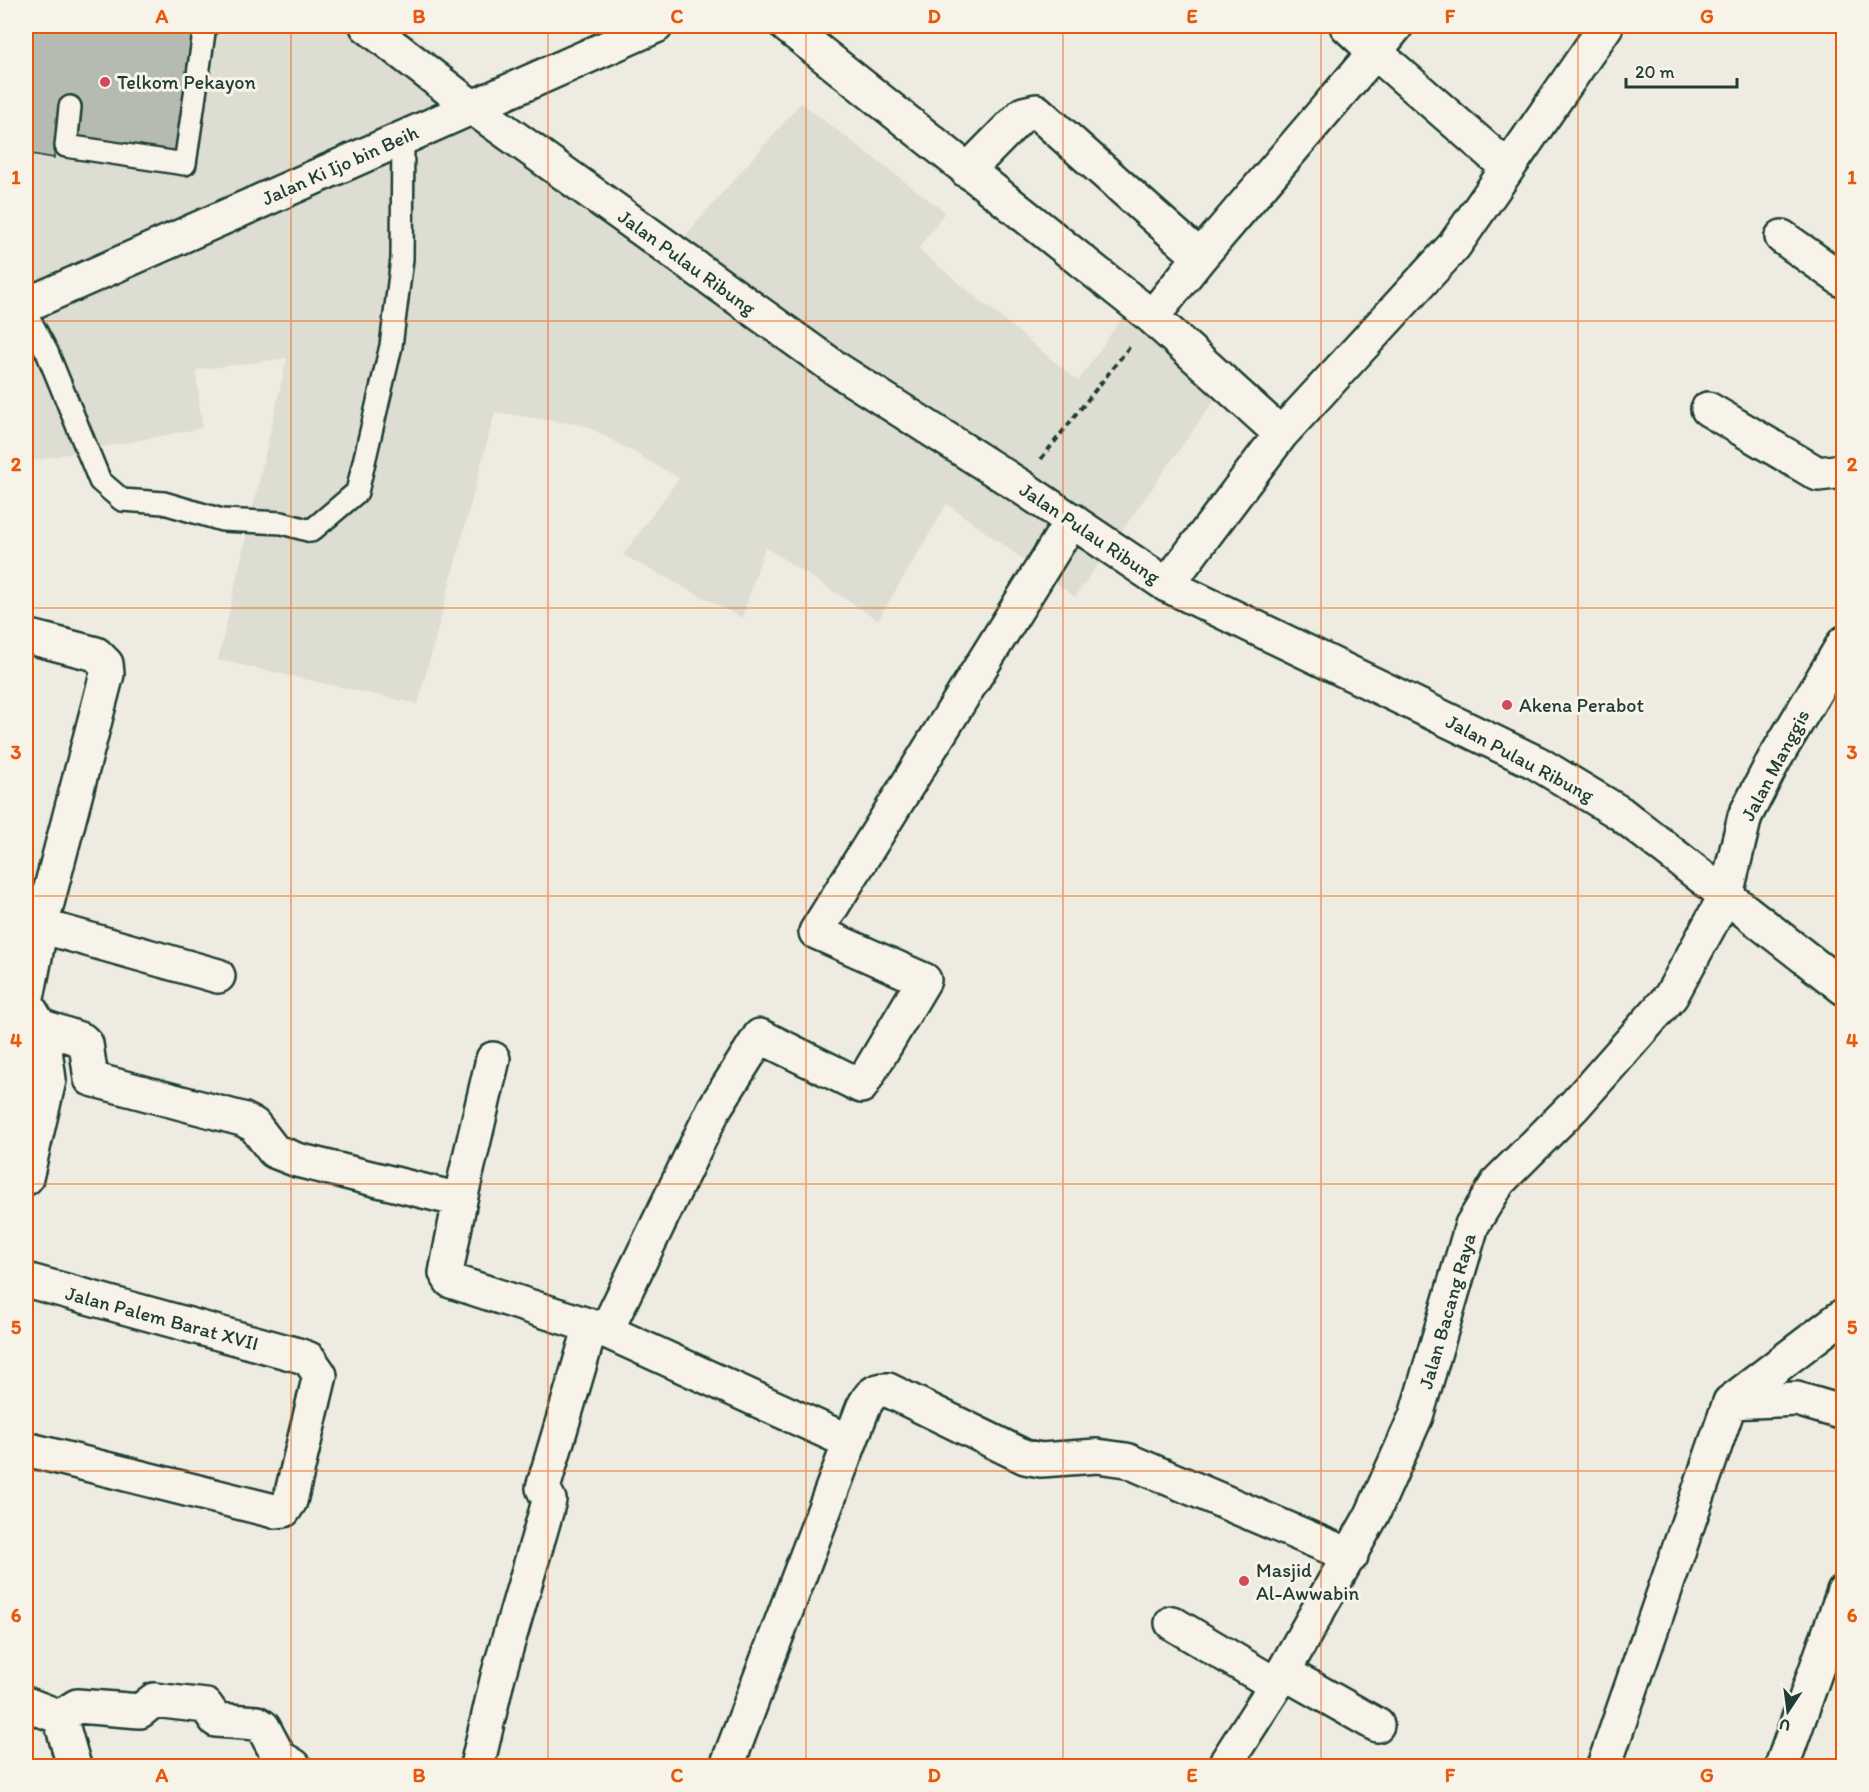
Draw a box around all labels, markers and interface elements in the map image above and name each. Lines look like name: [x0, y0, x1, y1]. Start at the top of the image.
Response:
text: A: [155, 4, 169, 28]
text: B: [413, 4, 426, 28]
text: C: [671, 4, 684, 28]
text: D: [927, 4, 941, 28]
text: E: [1186, 4, 1198, 28]
text: F: [1445, 4, 1456, 28]
text: G: [1700, 4, 1714, 28]
scale bar: [1626, 51, 1737, 89]
text: 20 m: [1635, 61, 1675, 83]
place label: Telkom Pekayon: [117, 70, 256, 94]
marker: Telkom Pekayon: [98, 75, 112, 89]
street label: Jalan Ki Ijo bin Beih: [258, 120, 422, 210]
text: 1: [11, 165, 21, 189]
text: 1: [1847, 165, 1857, 189]
street label: Jalan Pulau Ribung: [614, 204, 761, 320]
text: 2: [11, 452, 22, 476]
text: 2: [1847, 452, 1858, 476]
street label: Jalan Pulau Ribung: [1015, 477, 1165, 589]
place label: Akena Perabot: [1519, 693, 1644, 717]
marker: Akena Perabot: [1500, 698, 1514, 712]
street label: Jalan Manggis: [1736, 705, 1814, 825]
street label: Jalan Pulau Ribung: [1442, 709, 1599, 807]
text: 3: [11, 740, 22, 764]
text: 3: [1847, 740, 1858, 764]
text: 4: [10, 1028, 22, 1052]
text: 4: [1846, 1028, 1858, 1052]
street label: Jalan Bacang Raya: [1413, 1230, 1481, 1392]
street label: Jalan Palem Barat XVII: [63, 1281, 261, 1355]
text: 5: [11, 1315, 22, 1339]
text: 5: [1847, 1315, 1858, 1339]
place label: Masjid Al-Awwabin: [1256, 1558, 1359, 1605]
marker: Masjid Al-Awwabin: [1237, 1574, 1251, 1588]
text: 6: [11, 1603, 22, 1627]
text: 6: [1847, 1603, 1858, 1627]
north arrow: [1758, 1681, 1818, 1741]
text: U: [1777, 1715, 1792, 1736]
text: A: [155, 1763, 169, 1787]
text: B: [413, 1763, 426, 1787]
text: C: [671, 1763, 684, 1787]
text: D: [927, 1763, 941, 1787]
text: E: [1186, 1763, 1198, 1787]
text: F: [1445, 1763, 1456, 1787]
text: G: [1700, 1763, 1714, 1787]

